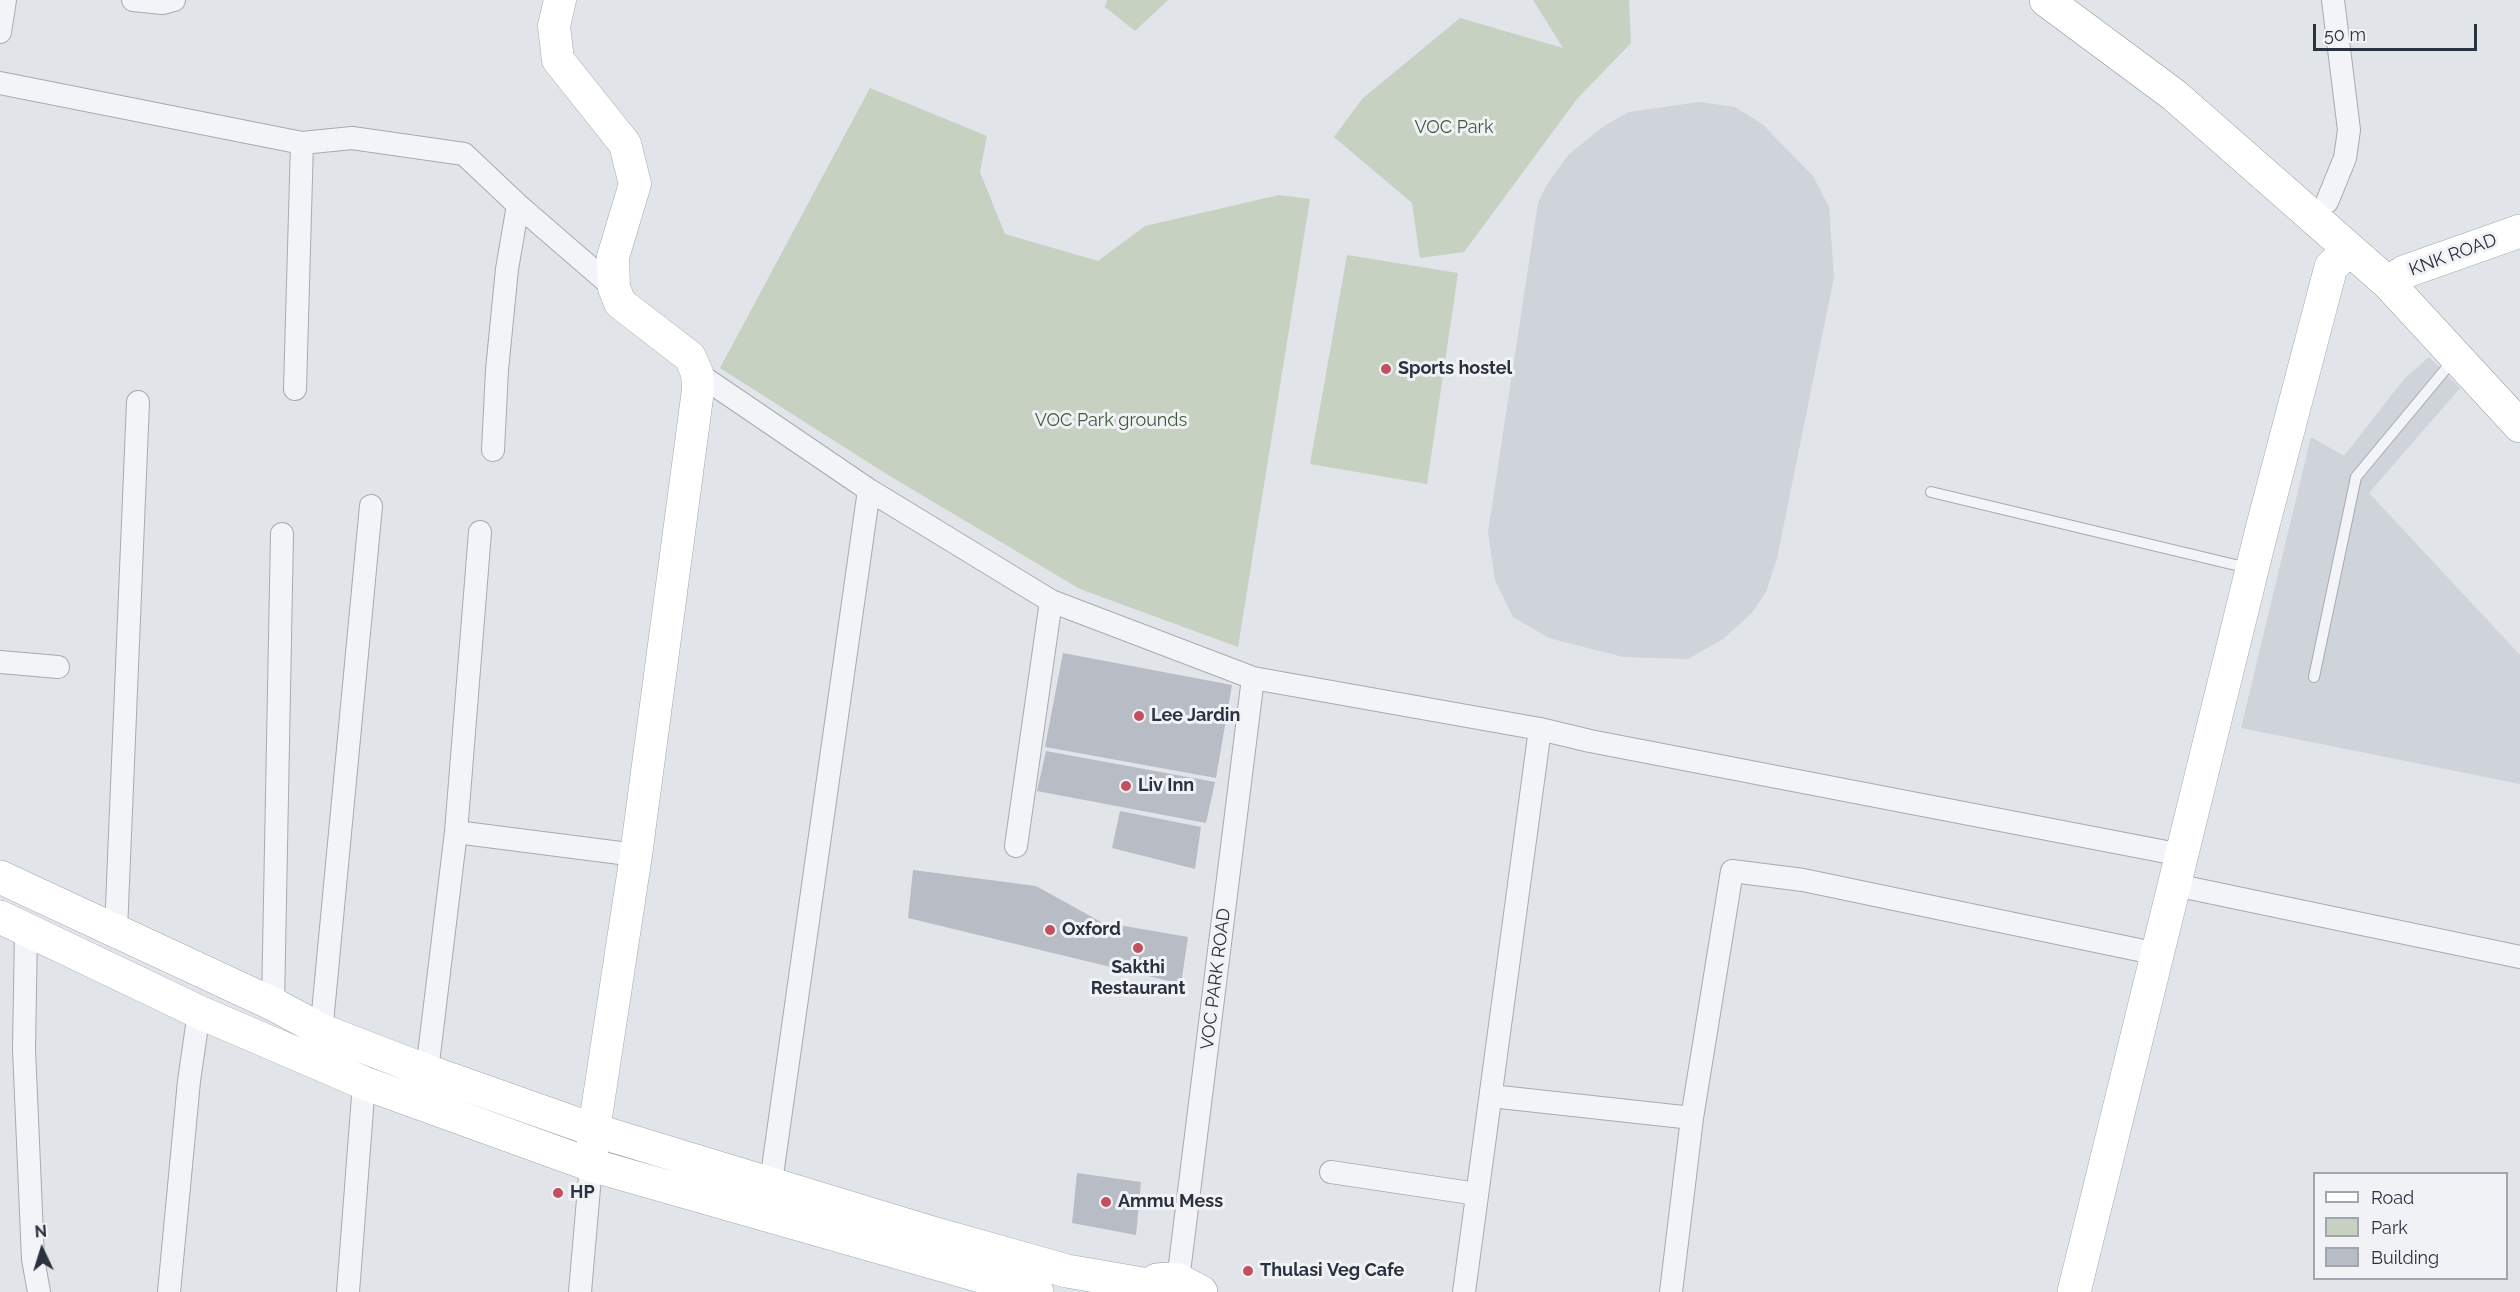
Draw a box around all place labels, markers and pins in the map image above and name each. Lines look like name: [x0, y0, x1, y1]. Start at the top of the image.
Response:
place label: Sports hostel: [1398, 358, 1512, 380]
marker: Sports hostel: [1379, 362, 1393, 376]
place label: Lee Jardin: [1151, 705, 1240, 727]
marker: Lee Jardin: [1132, 709, 1146, 723]
place label: Liv Inn: [1138, 775, 1194, 797]
marker: Liv Inn: [1119, 779, 1133, 793]
place label: Oxford: [1062, 919, 1121, 941]
marker: Oxford: [1043, 923, 1057, 937]
marker: Sakthi Restaurant: [1131, 941, 1145, 955]
place label: Sakthi Restaurant: [1091, 957, 1185, 1000]
place label: HP: [570, 1182, 595, 1204]
marker: HP: [551, 1186, 565, 1200]
place label: Ammu Mess: [1118, 1191, 1223, 1213]
marker: Ammu Mess: [1099, 1195, 1113, 1209]
place label: Thulasi Veg Cafe: [1260, 1260, 1404, 1282]
marker: Thulasi Veg Cafe: [1241, 1264, 1255, 1278]

